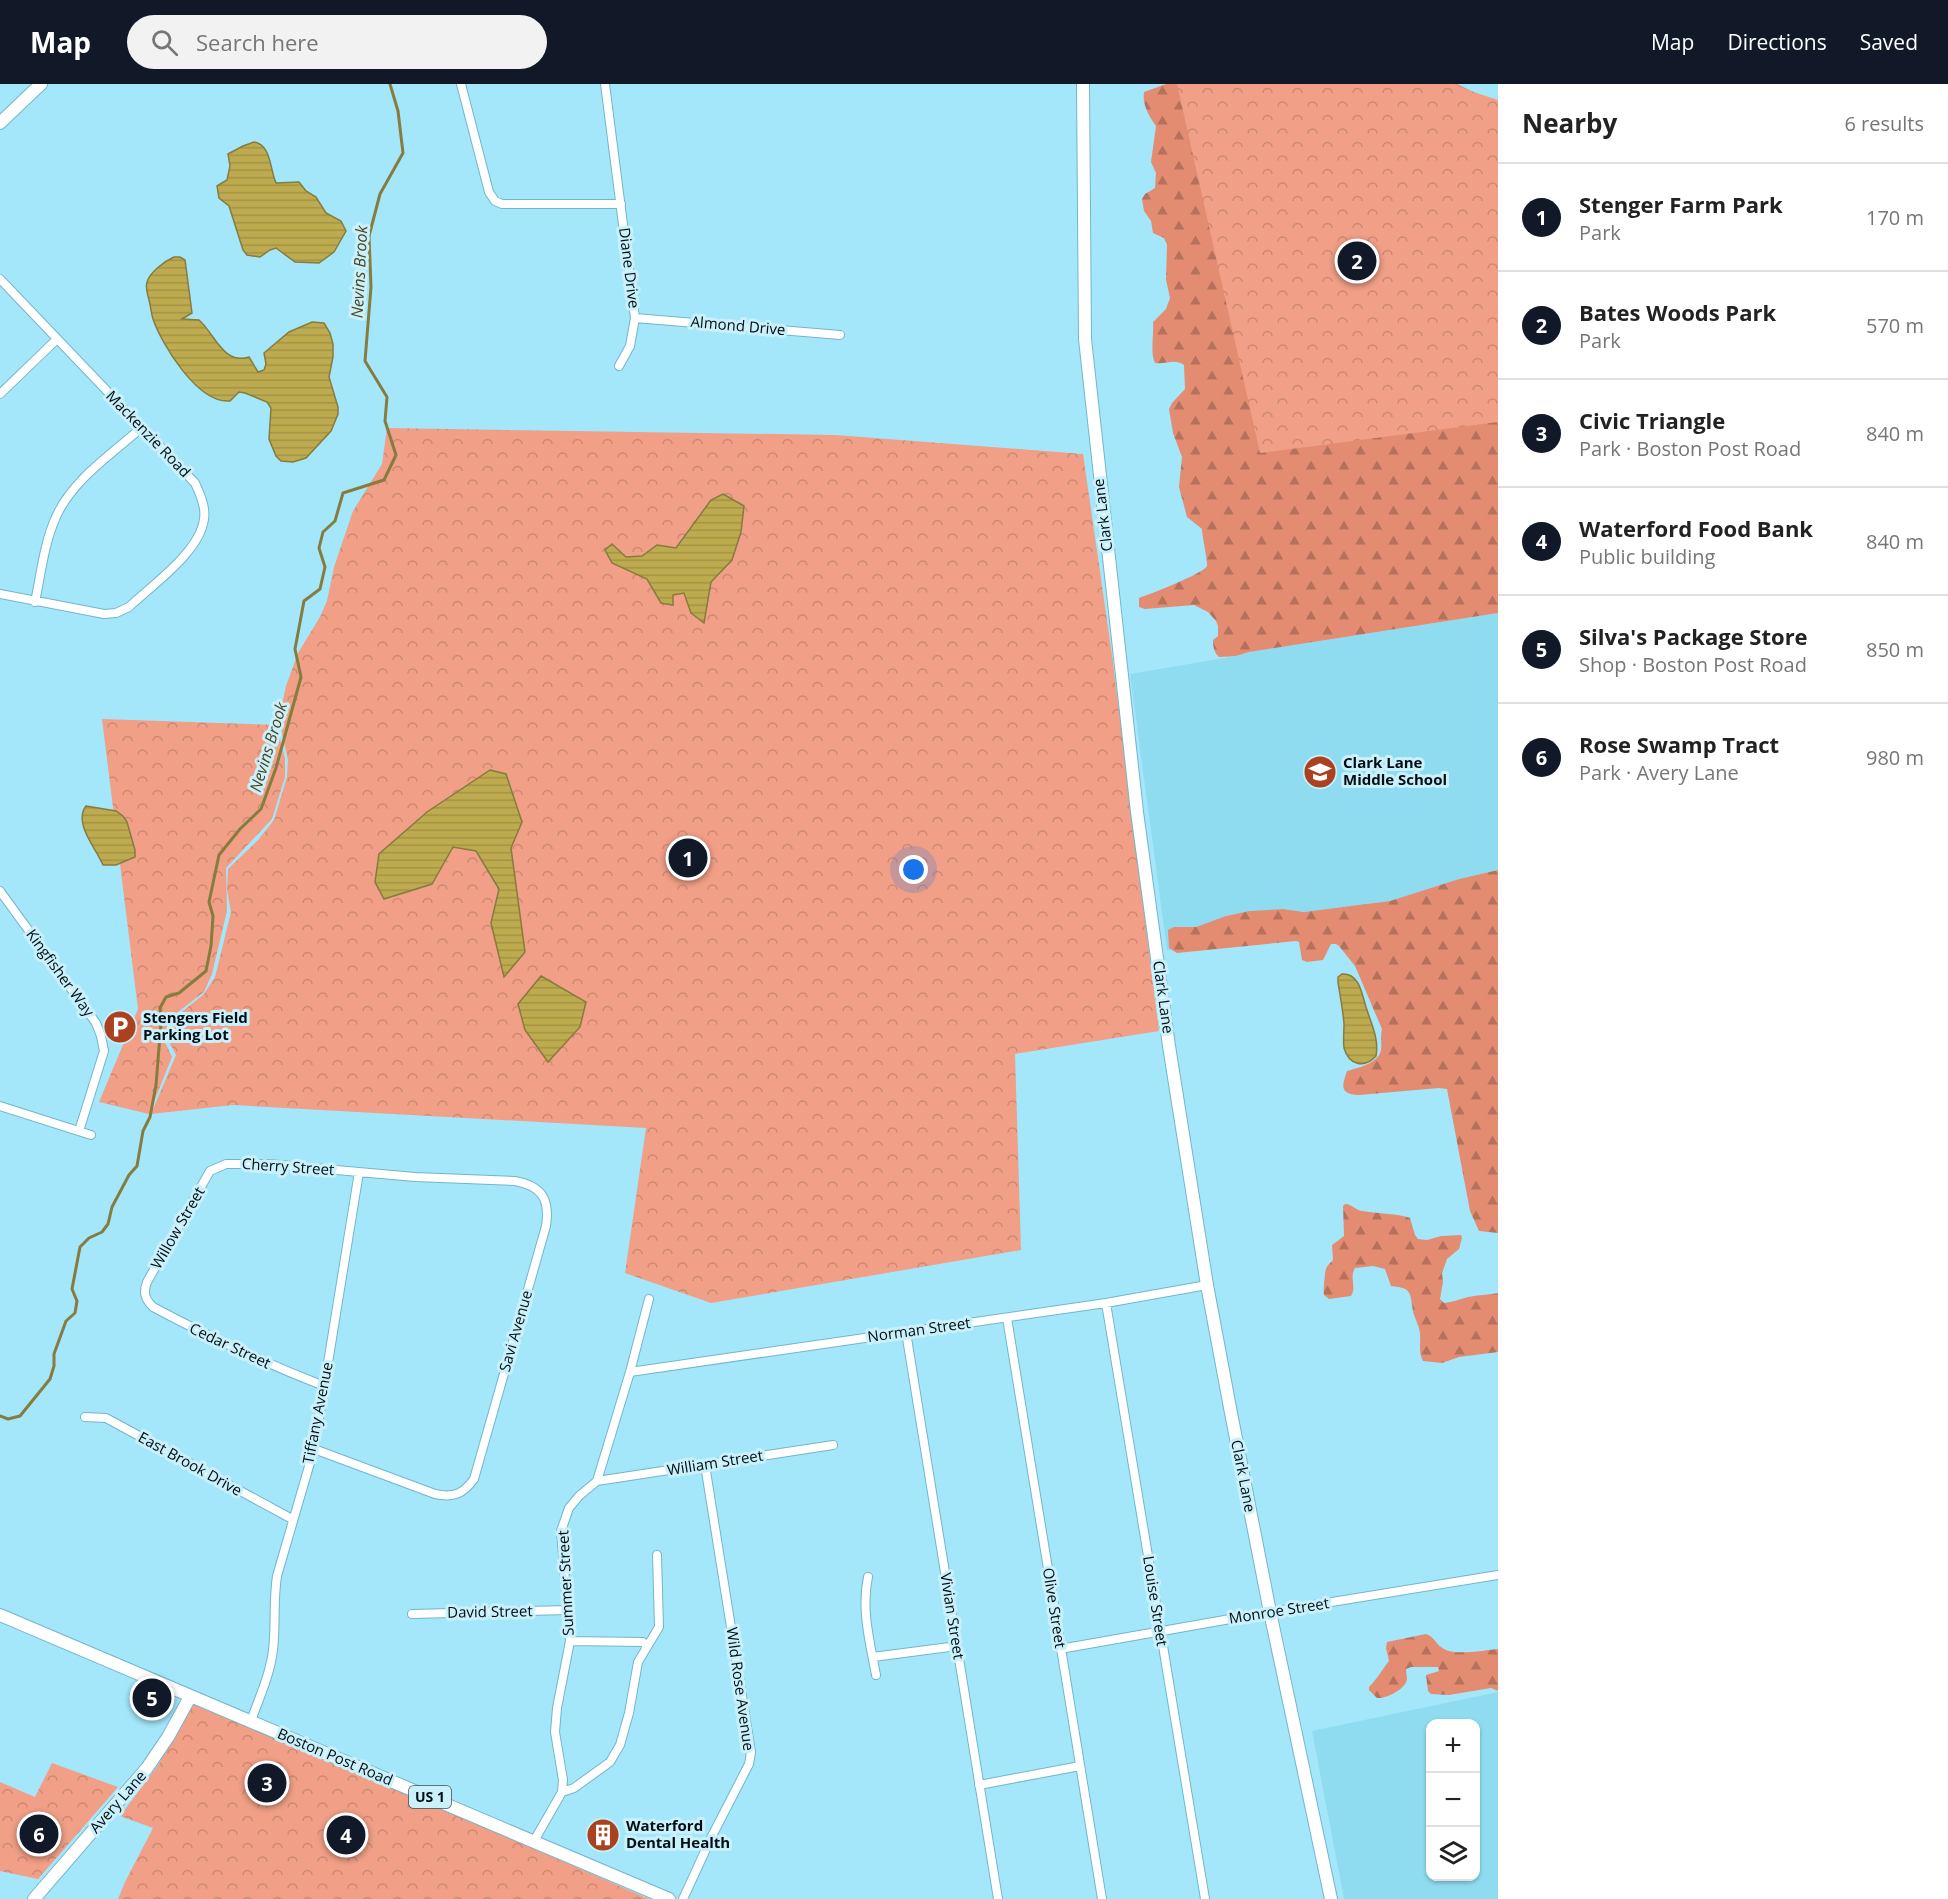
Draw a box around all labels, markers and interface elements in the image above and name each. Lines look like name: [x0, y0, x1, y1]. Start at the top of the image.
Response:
search box: [127, 15, 547, 69]
text: Map: [30, 23, 91, 61]
icon: search: [148, 26, 181, 59]
text: Search here: [196, 27, 319, 57]
text: Map: [1651, 28, 1694, 56]
text: Directions: [1727, 28, 1827, 56]
text: Saved: [1860, 28, 1918, 56]
text: Nearby: [1522, 105, 1617, 141]
text: 6 results: [1844, 110, 1924, 137]
text: Stenger Farm Park: [1579, 189, 1783, 219]
text: 1: [1536, 204, 1547, 231]
text: 170 m: [1866, 204, 1924, 231]
text: Park: [1579, 219, 1621, 246]
water label: Nevins Brook: [346, 224, 372, 319]
street label: Diane Drive: [615, 226, 645, 309]
pin: 2: [1338, 238, 1376, 284]
text: Bates Woods Park: [1579, 297, 1776, 327]
street label: Almond Drive: [690, 311, 786, 339]
text: 2: [1536, 312, 1547, 339]
text: 570 m: [1866, 312, 1924, 339]
text: Park: [1579, 327, 1621, 354]
street label: Mackenzie Road: [102, 386, 195, 481]
text: Civic Triangle: [1579, 405, 1725, 435]
text: 3: [1536, 420, 1547, 447]
text: 840 m: [1866, 420, 1924, 447]
text: Park · Boston Post Road: [1579, 435, 1801, 462]
street label: Clark Lane: [1088, 478, 1116, 553]
text: Waterford Food Bank: [1579, 513, 1813, 543]
text: 4: [1536, 528, 1547, 555]
text: 840 m: [1866, 528, 1924, 555]
text: Public building: [1579, 543, 1715, 570]
text: Silva's Package Store: [1579, 621, 1808, 651]
text: 5: [1536, 636, 1547, 663]
text: 850 m: [1866, 636, 1924, 663]
text: Shop · Boston Post Road: [1579, 651, 1807, 678]
water label: Nevins Brook: [244, 698, 292, 795]
text: Rose Swamp Tract: [1579, 729, 1779, 759]
text: 6: [1536, 744, 1547, 771]
text: 980 m: [1866, 744, 1924, 771]
place label: Clark Lane Middle School: [1343, 752, 1447, 789]
school or university icon: Clark Lane Middle School: [1302, 754, 1338, 790]
text: Park · Avery Lane: [1579, 759, 1739, 786]
pin: 1: [668, 836, 708, 880]
your location: [899, 855, 928, 884]
street label: Kingfisher Way: [22, 925, 100, 1021]
street label: Clark Lane: [1149, 959, 1179, 1035]
place label: Stengers Field Parking Lot: [143, 1007, 248, 1044]
parking icon: Stengers Field Parking Lot: [102, 1009, 138, 1045]
street label: Cherry Street: [241, 1153, 335, 1179]
street label: Willow Street: [146, 1183, 209, 1272]
street label: Savi Avenue: [494, 1288, 536, 1374]
street label: Norman Street: [866, 1312, 972, 1346]
street label: Cedar Street: [187, 1318, 274, 1373]
street label: Tiffany Avenue: [297, 1360, 337, 1465]
street label: East Brook Drive: [135, 1426, 246, 1500]
street label: Clark Lane: [1227, 1438, 1261, 1514]
street label: William Street: [665, 1445, 764, 1479]
street label: Summer Street: [552, 1530, 578, 1636]
street label: Louise Street: [1139, 1554, 1173, 1647]
street label: Olive Street: [1039, 1566, 1071, 1649]
street label: Vivian Street: [936, 1571, 970, 1661]
street label: Monroe Street: [1227, 1592, 1330, 1628]
street label: David Street: [447, 1600, 533, 1622]
street label: Wild Rose Avenue: [722, 1626, 760, 1752]
pin: 5: [132, 1676, 172, 1720]
map controls: [1426, 1719, 1480, 1881]
button: +: [1426, 1719, 1480, 1773]
street label: Boston Post Road: [275, 1723, 396, 1789]
pin: 3: [248, 1760, 286, 1806]
street label: Avery Lane: [85, 1766, 150, 1837]
button: −: [1426, 1773, 1480, 1827]
road number: US 1: [409, 1786, 451, 1808]
pin: 6: [20, 1812, 58, 1856]
pin: 4: [326, 1812, 366, 1858]
place label: Waterford Dental Health: [626, 1815, 730, 1852]
building icon: Waterford Dental Health: [585, 1817, 621, 1853]
button: layers: [1426, 1827, 1480, 1881]

